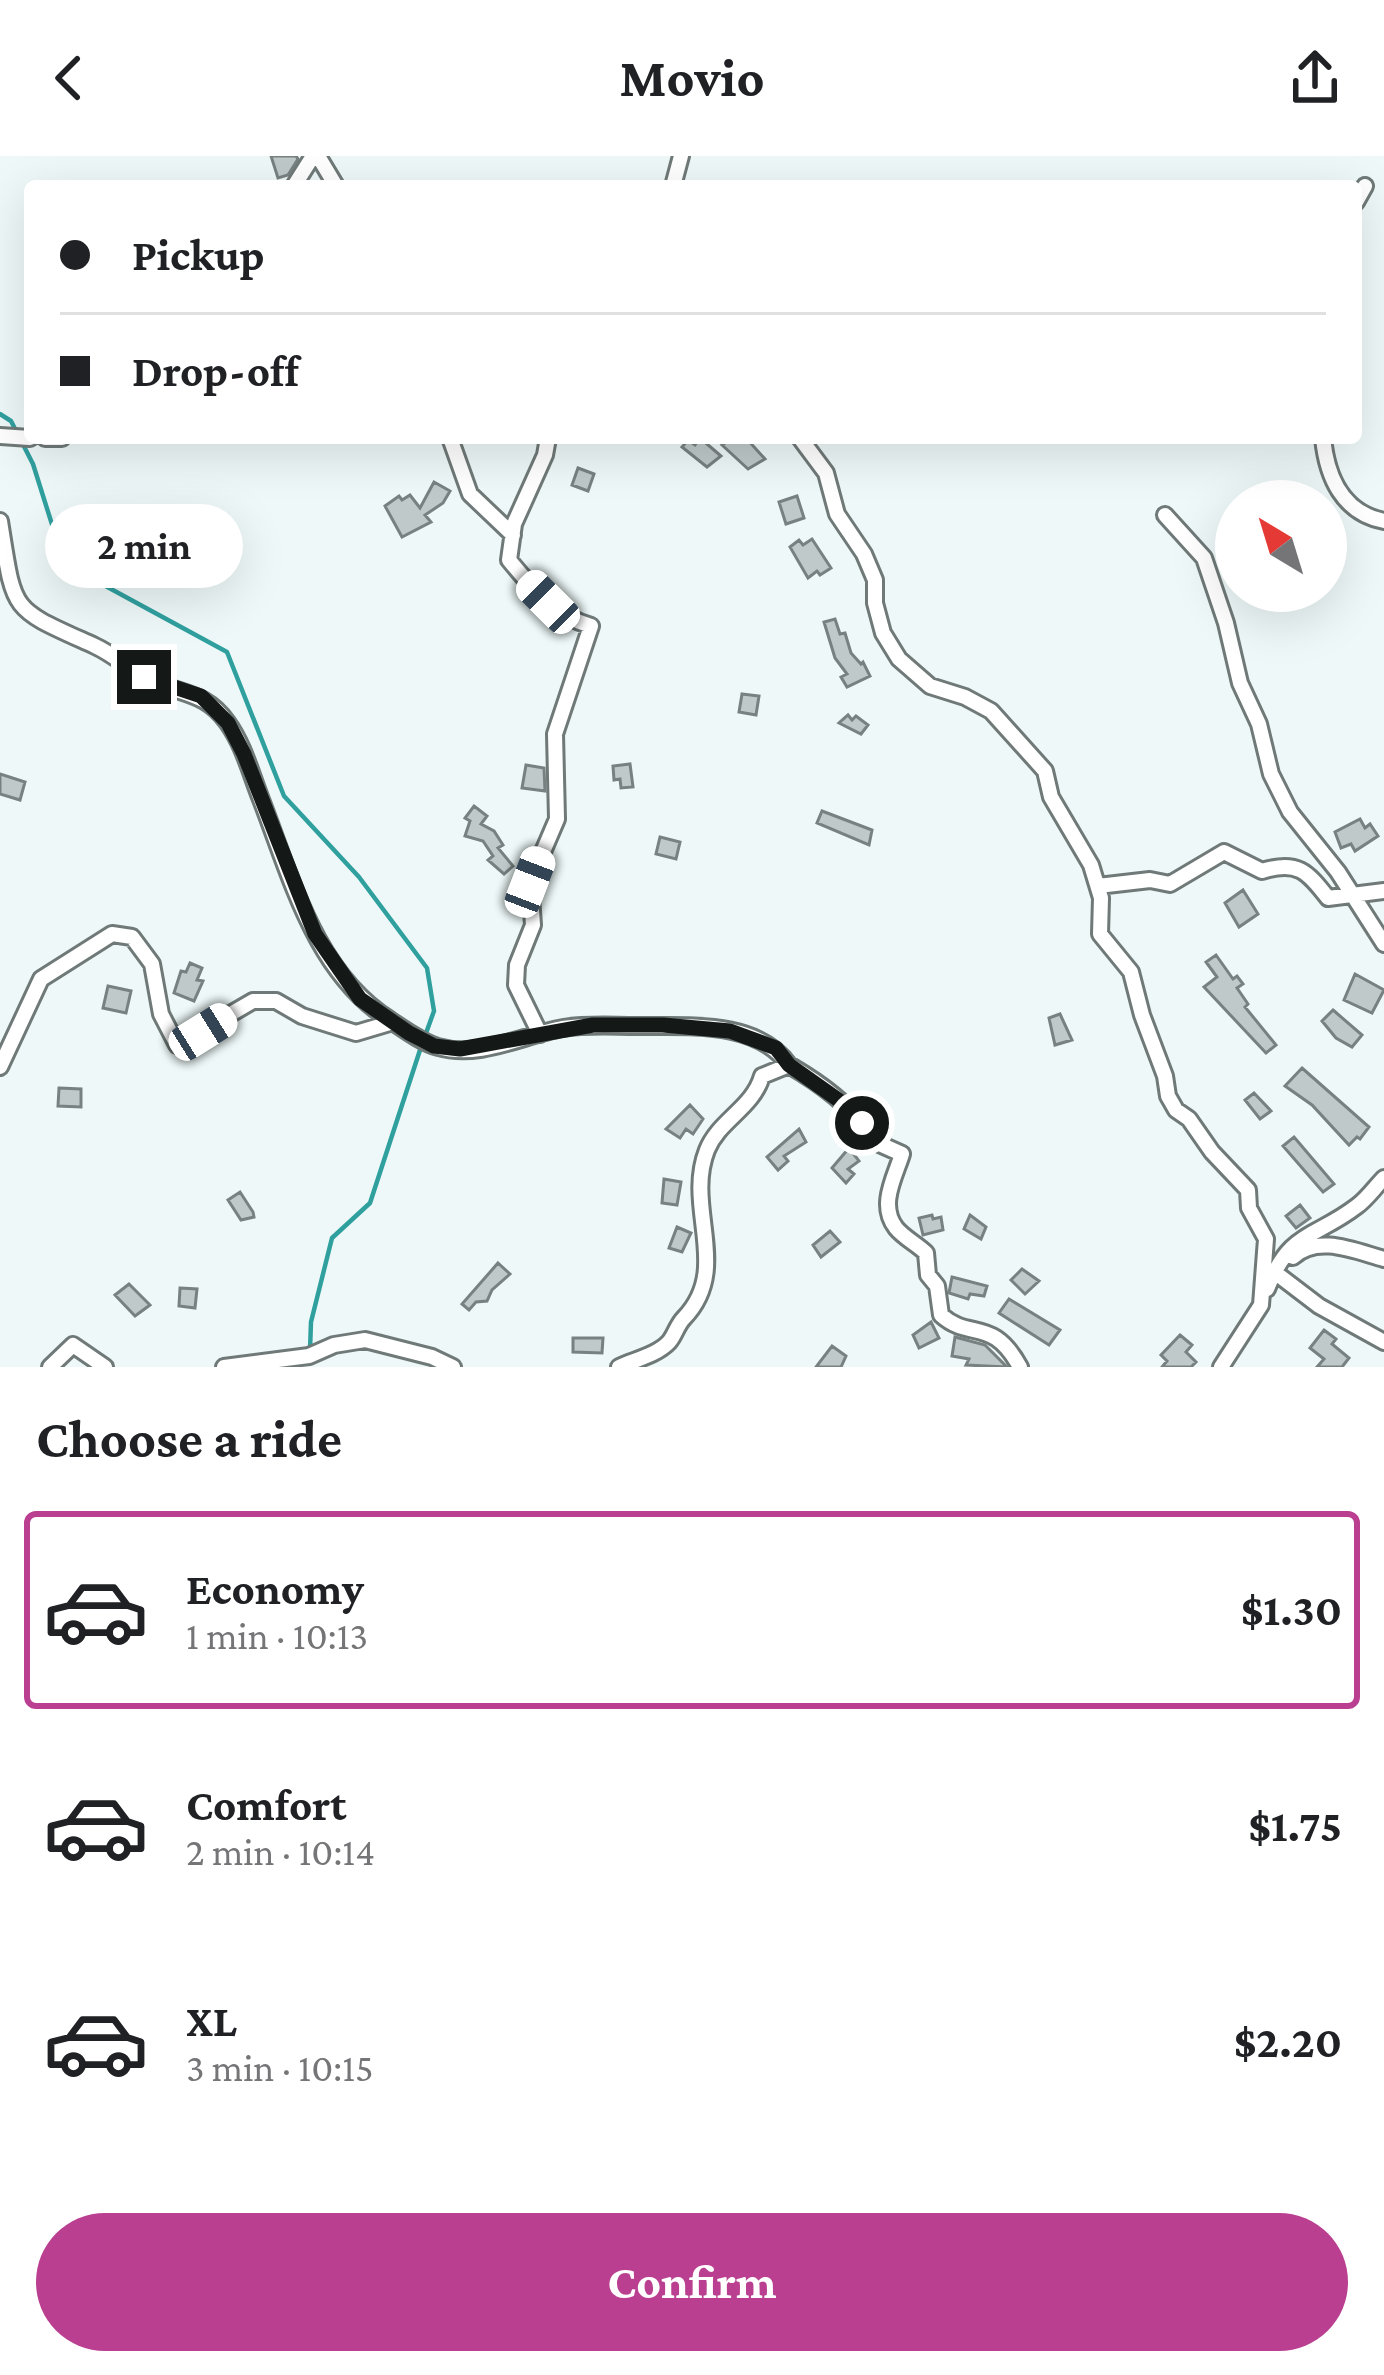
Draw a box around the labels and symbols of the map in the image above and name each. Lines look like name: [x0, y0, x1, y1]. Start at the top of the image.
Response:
north arrow: [1215, 480, 1347, 612]
callout: 2 min: [45, 503, 243, 587]
car: [510, 564, 586, 640]
route end: [117, 650, 171, 704]
car: [500, 842, 560, 922]
car: [163, 998, 243, 1066]
route start: [835, 1096, 889, 1150]

